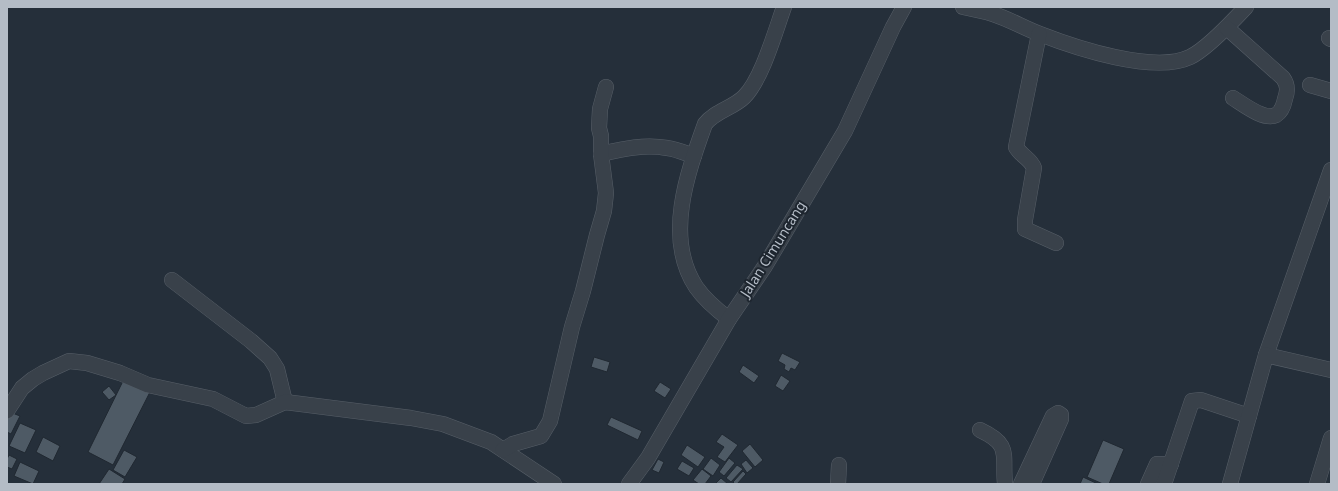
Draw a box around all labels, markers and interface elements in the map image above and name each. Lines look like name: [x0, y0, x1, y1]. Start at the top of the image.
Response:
street label: Jalan Cimuncang: [734, 197, 810, 302]

